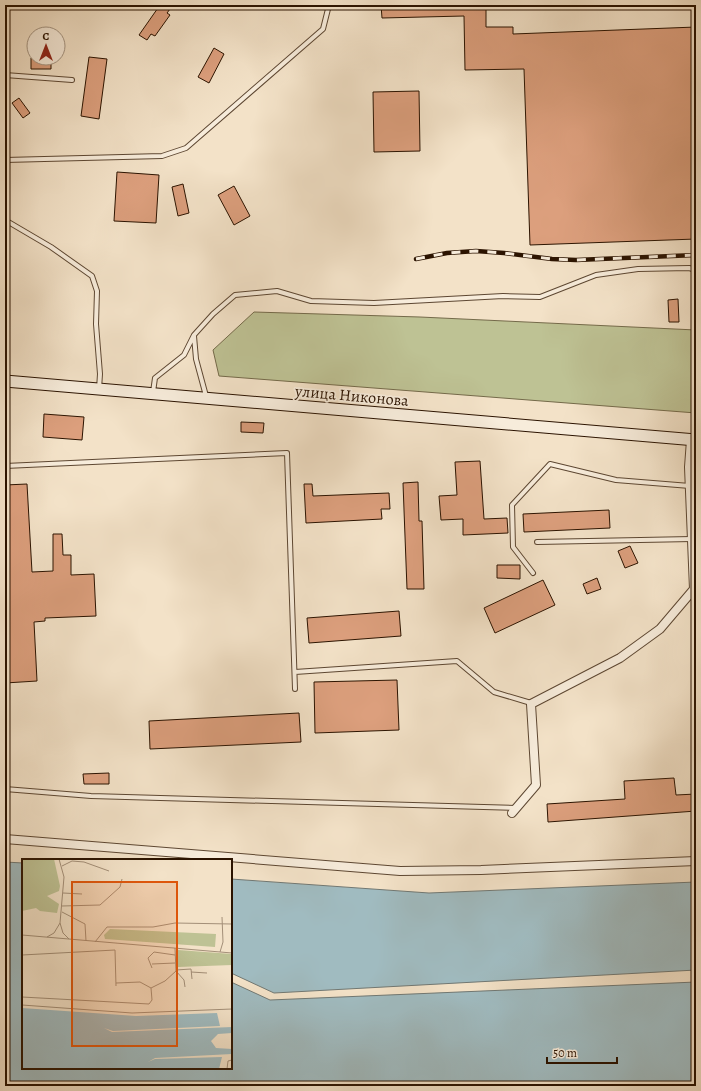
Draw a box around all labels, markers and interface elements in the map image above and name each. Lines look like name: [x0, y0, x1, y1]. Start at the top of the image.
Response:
north arrow: [26, 26, 66, 66]
text: С: [43, 29, 50, 44]
street label: улица Никонова: [293, 380, 410, 412]
inset map: [22, 859, 232, 1069]
scale bar: [547, 1039, 617, 1065]
text: 50 m: [553, 1045, 577, 1061]

